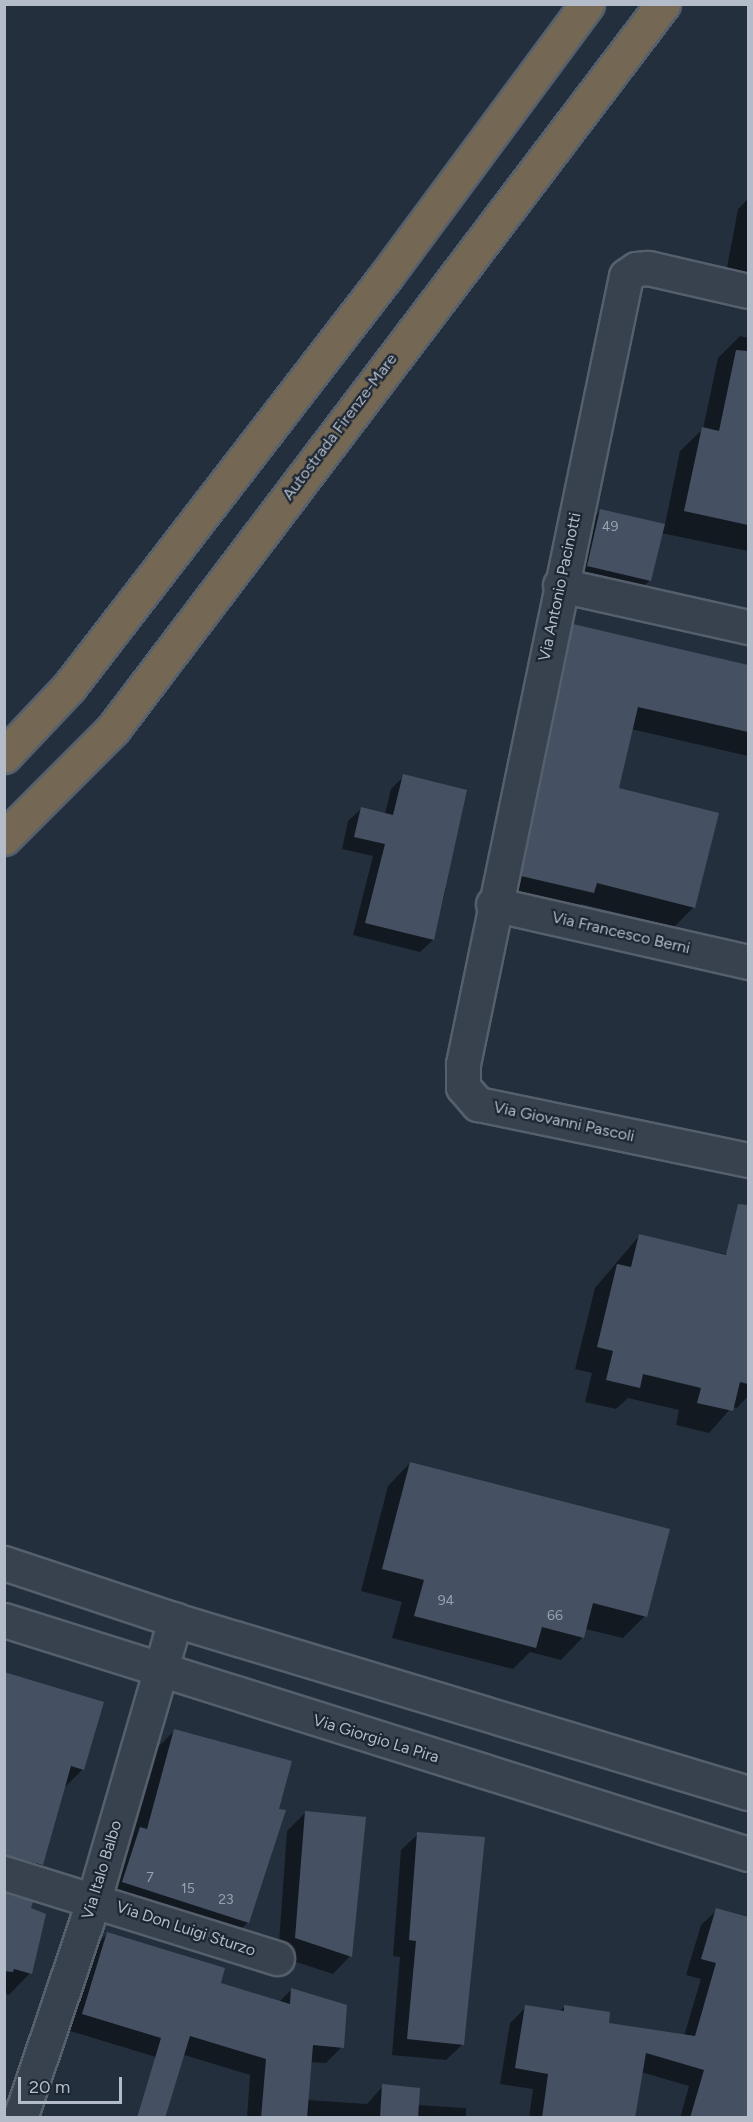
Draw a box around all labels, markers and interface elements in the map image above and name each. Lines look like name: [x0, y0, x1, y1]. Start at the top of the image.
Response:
street label: Autostrada Firenze-Mare: [279, 350, 401, 504]
street label: Via Antonio Pacinotti: [535, 511, 585, 663]
house number: 49: [602, 519, 618, 535]
street label: Via Francesco Berni: [550, 908, 692, 958]
street label: Via Giovanni Pascoli: [492, 1098, 636, 1146]
house number: 94: [438, 1593, 454, 1609]
house number: 66: [547, 1608, 563, 1624]
street label: Via Giorgio La Pira: [311, 1711, 441, 1767]
street label: Via Italo Balbo: [78, 1818, 126, 1922]
house number: 7: [146, 1870, 154, 1886]
house number: 15: [181, 1881, 195, 1897]
house number: 23: [218, 1892, 234, 1908]
street label: Via Don Luigi Sturzo: [114, 1897, 258, 1961]
scale bar: [21, 2065, 124, 2103]
text: 20 m: [29, 2076, 70, 2098]

